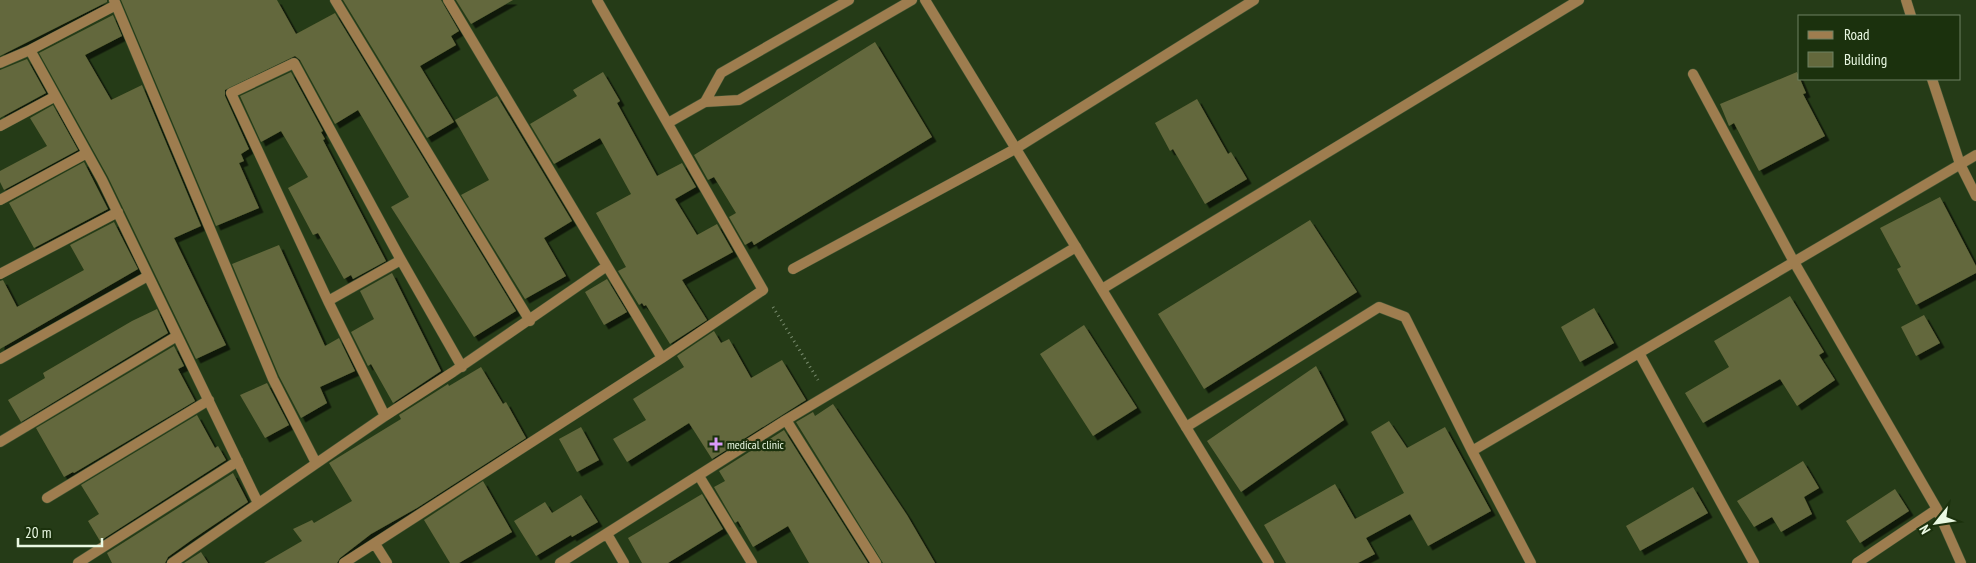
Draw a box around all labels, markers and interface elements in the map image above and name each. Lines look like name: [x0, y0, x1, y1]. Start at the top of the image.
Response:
legend: [1798, 15, 1961, 80]
text: Road: [1844, 25, 1870, 44]
text: Building: [1844, 50, 1887, 69]
marker: medical clinic: [709, 437, 723, 451]
place label: medical clinic: [727, 437, 785, 452]
north arrow: [1911, 498, 1961, 548]
scale bar: [18, 516, 101, 548]
text: N: [1915, 522, 1934, 537]
text: 20 m: [25, 523, 51, 542]

